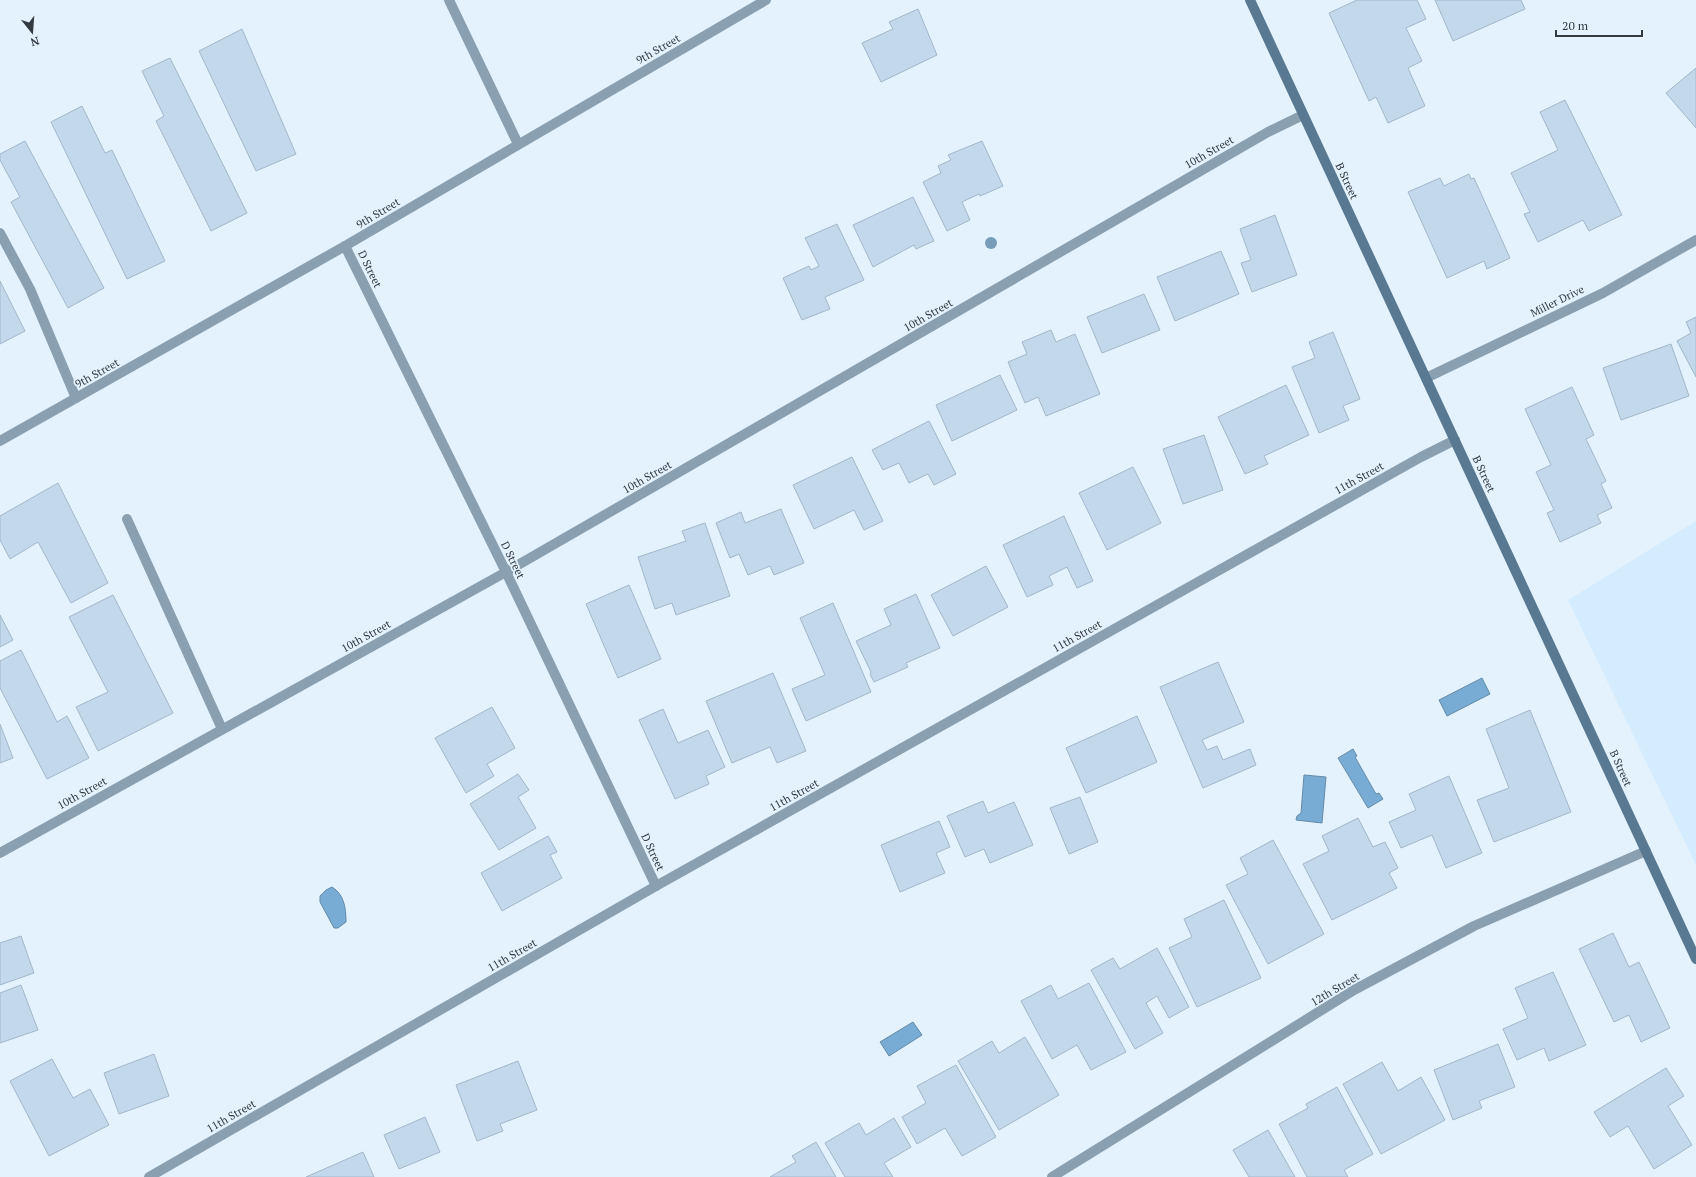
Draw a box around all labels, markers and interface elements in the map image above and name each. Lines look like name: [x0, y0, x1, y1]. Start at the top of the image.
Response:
north arrow: [12, 12, 52, 52]
scale bar: [1556, 12, 1642, 38]
text: 20 m: [1562, 18, 1589, 33]
street label: 9th Street: [634, 31, 682, 67]
text: N: [28, 34, 41, 50]
street label: 10th Street: [1182, 132, 1236, 172]
street label: B Street: [1332, 160, 1362, 202]
street label: 9th Street: [354, 195, 402, 231]
street label: D Street: [355, 248, 385, 290]
street label: Miller Drive: [1528, 282, 1587, 320]
street label: 10th Street: [901, 295, 955, 335]
street label: 9th Street: [72, 355, 122, 391]
street label: B Street: [1469, 453, 1499, 495]
street label: 10th Street: [620, 457, 674, 497]
street label: 11th Street: [1332, 459, 1386, 497]
street label: D Street: [498, 539, 528, 581]
street label: 10th Street: [339, 617, 393, 655]
street label: 11th Street: [1050, 617, 1104, 655]
street label: B Street: [1607, 747, 1635, 789]
street label: 10th Street: [55, 774, 109, 812]
street label: 11th Street: [767, 776, 821, 814]
street label: D Street: [638, 831, 668, 873]
street label: 11th Street: [485, 935, 539, 975]
street label: 12th Street: [1308, 969, 1362, 1009]
street label: 11th Street: [204, 1096, 258, 1136]

